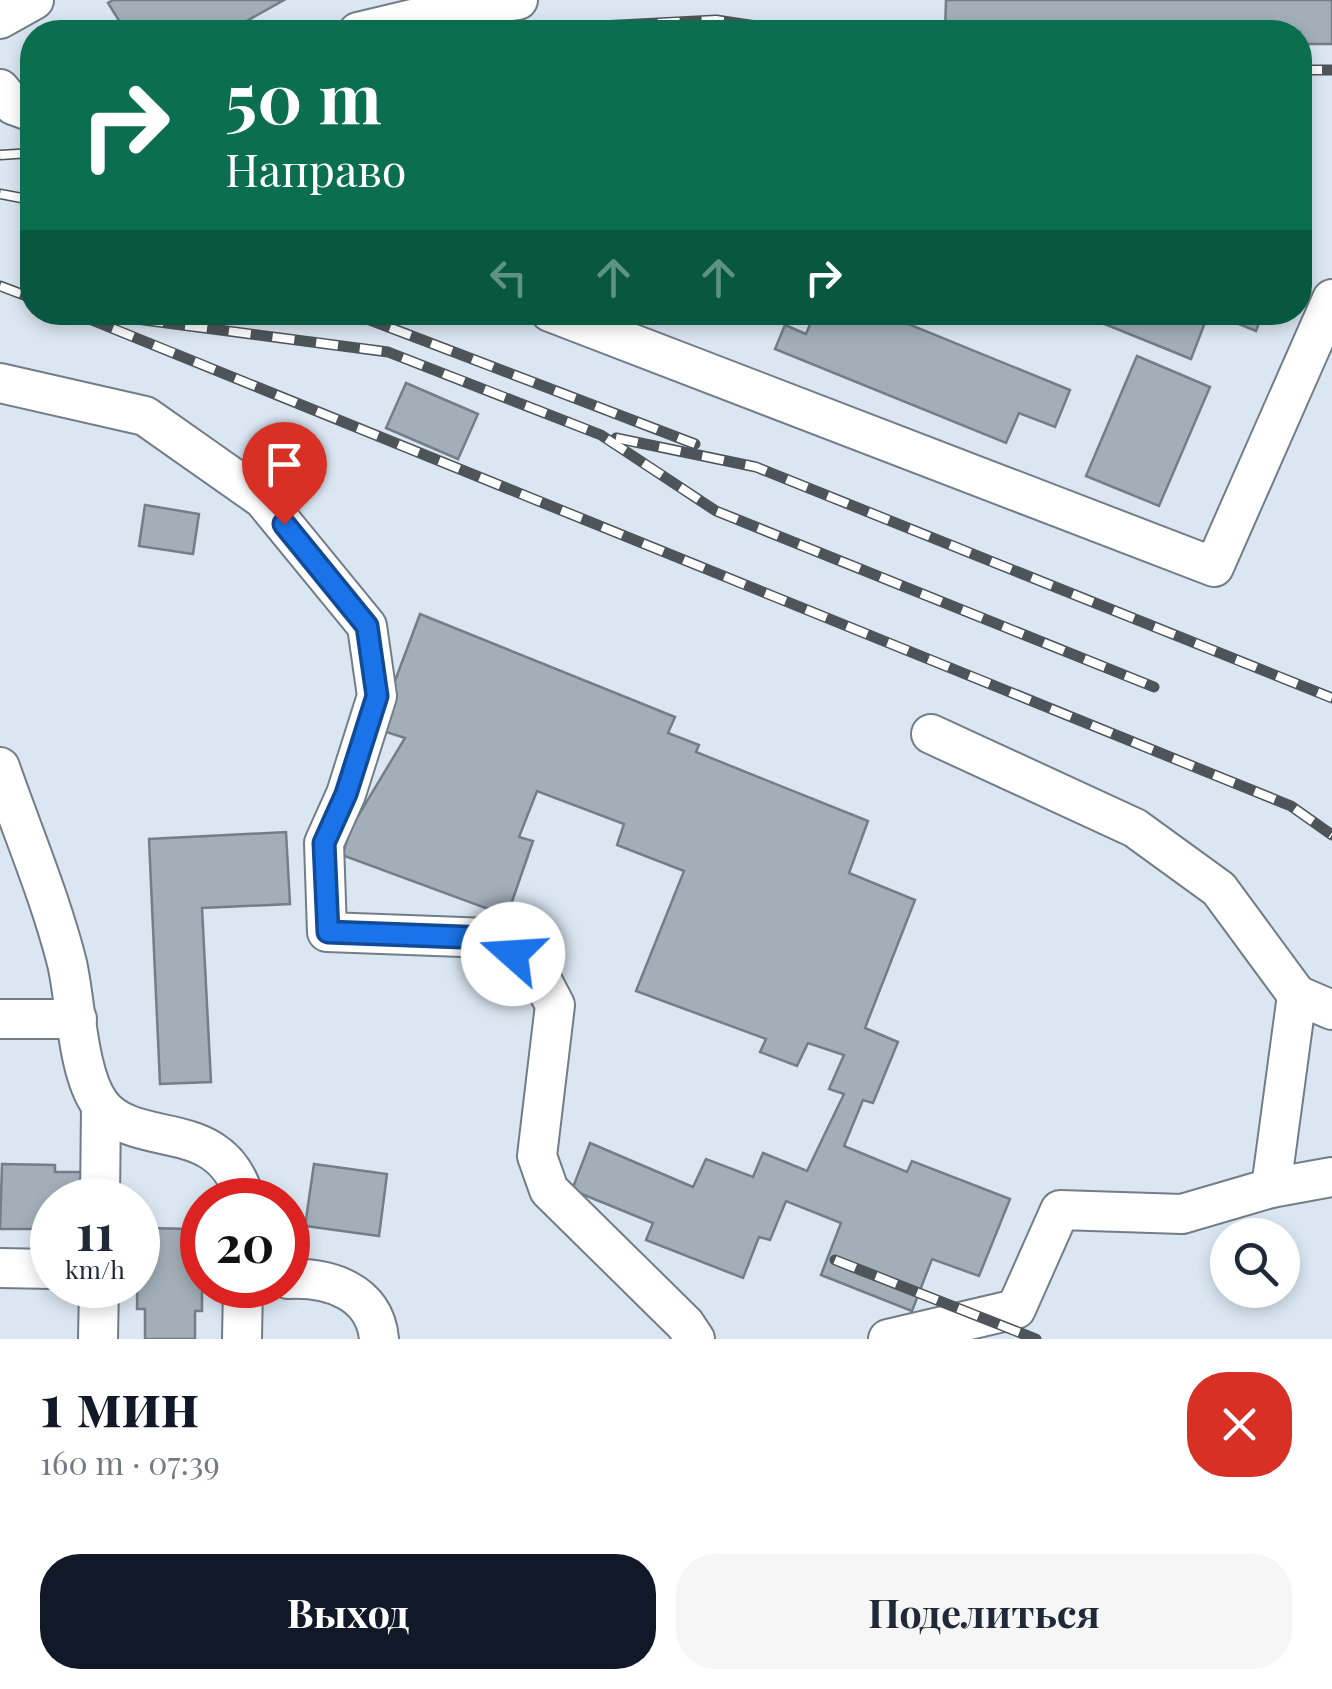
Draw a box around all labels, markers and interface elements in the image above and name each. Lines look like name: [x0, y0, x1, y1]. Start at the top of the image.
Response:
text: 50 m: [225, 48, 382, 142]
icon: right: [60, 60, 190, 190]
text: Направо: [225, 138, 407, 198]
icon: left: [481, 250, 536, 305]
icon: ahead: [586, 250, 641, 305]
icon: ahead: [691, 250, 746, 305]
icon: right: [796, 250, 851, 305]
pin: [242, 422, 327, 525]
icon: arrive: [257, 437, 312, 492]
position arrow: [461, 902, 565, 1006]
speed limit sign: 20: [180, 1178, 310, 1308]
text: 11: [76, 1197, 114, 1264]
map controls: [1210, 1218, 1300, 1308]
button: search: [1210, 1218, 1300, 1308]
text: km/h: [65, 1252, 125, 1285]
text: 1 мин: [40, 1362, 199, 1442]
button: close: [1187, 1372, 1292, 1477]
text: 160 m · 07:39: [40, 1440, 220, 1483]
button: Выход: [40, 1554, 656, 1669]
button: Поделиться: [676, 1554, 1292, 1669]

